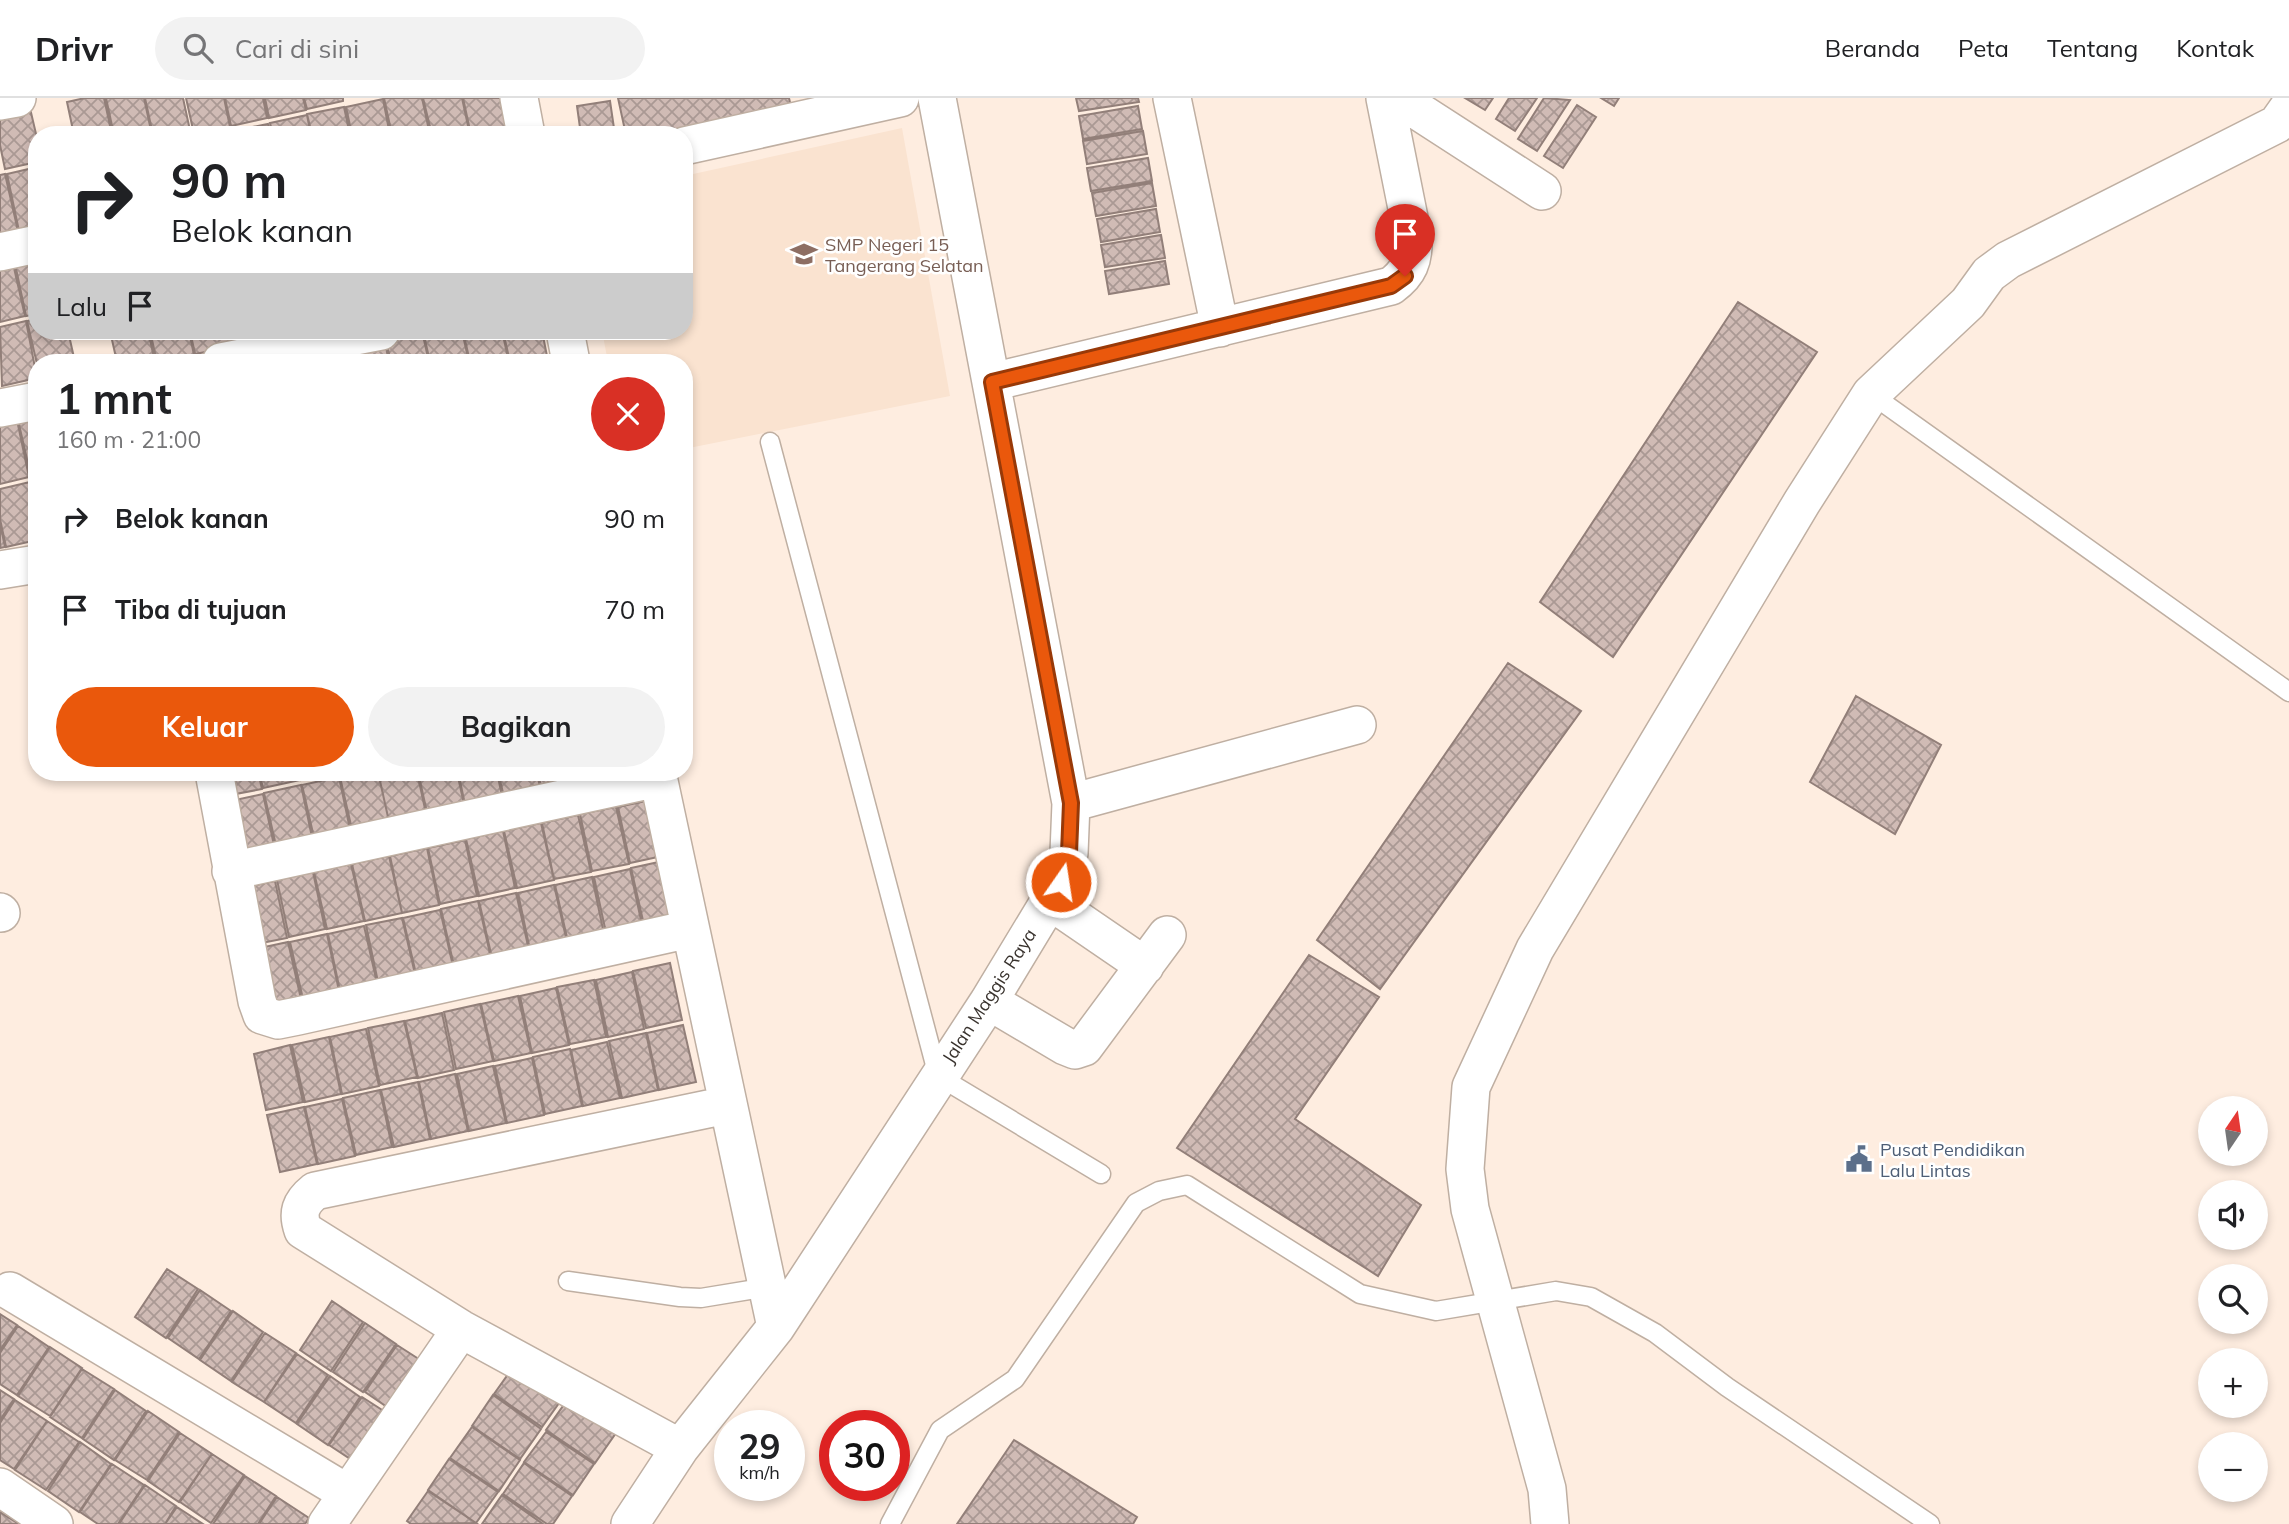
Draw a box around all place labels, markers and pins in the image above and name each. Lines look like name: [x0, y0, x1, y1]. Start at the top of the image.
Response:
pin: [1375, 204, 1435, 276]
place label: SMP Negeri 15 Tangerang Selatan: [825, 233, 984, 277]
school or university icon: SMP Negeri 15 Tangerang Selatan: [789, 239, 819, 269]
place label: Pusat Pendidikan Lalu Lintas: [1880, 1138, 2025, 1182]
public building icon: Pusat Pendidikan Lalu Lintas: [1844, 1144, 1874, 1174]

